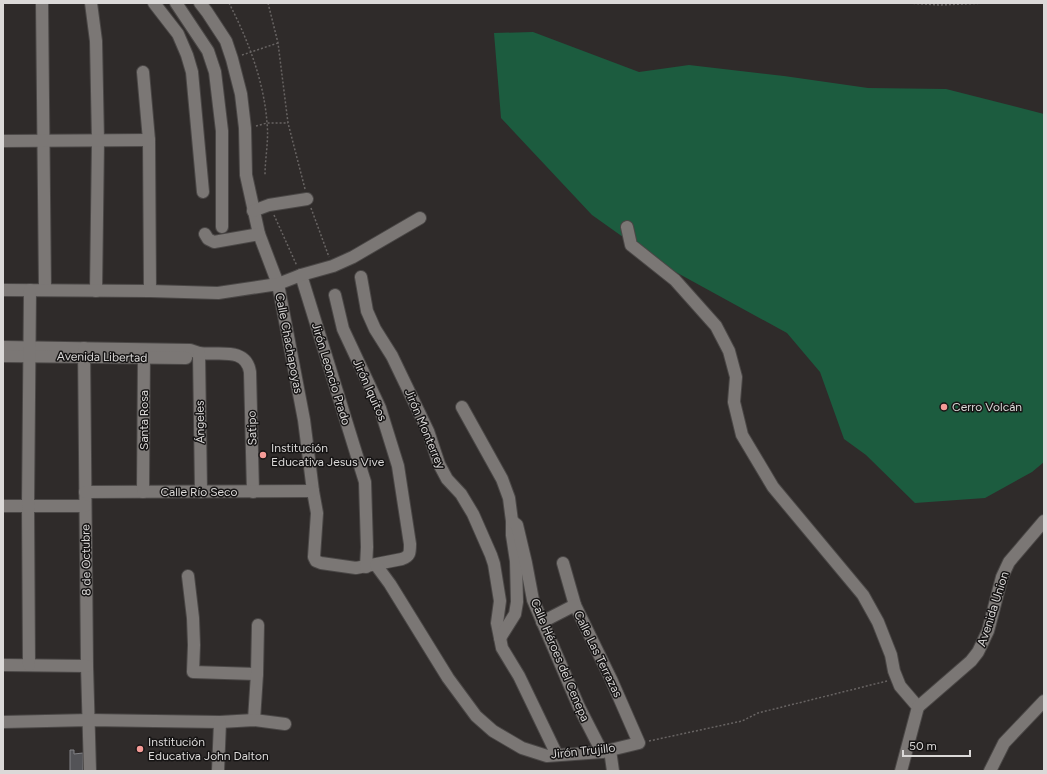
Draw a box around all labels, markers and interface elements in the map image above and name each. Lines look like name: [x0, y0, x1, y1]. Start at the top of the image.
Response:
street label: Calle Chachapoyas: [272, 292, 306, 395]
street label: Jirón Leoncio Prado: [309, 321, 353, 427]
street label: Avenida Libertad: [57, 349, 147, 365]
street label: Jirón Iquitos: [350, 357, 390, 424]
street label: Jirón Monterrey: [402, 387, 448, 472]
street label: Santa Rosa: [137, 390, 151, 450]
street label: Ángeles: [193, 400, 207, 444]
place label: Cerro Volcán: [952, 400, 1022, 414]
marker: Cerro Volcán: [939, 402, 949, 412]
street label: Satipo: [244, 410, 260, 446]
place label: Institución Educativa Jesus Vive: [271, 441, 385, 469]
marker: Institución Educativa Jesus Vive: [258, 450, 268, 460]
street label: Calle Río Seco: [160, 485, 238, 499]
street label: 8 de Octubre: [78, 524, 94, 596]
street label: Avenida Union: [974, 570, 1012, 648]
street label: Calle Héroes del Cenepa: [528, 596, 592, 724]
street label: Calle Las Terrazas: [571, 608, 625, 700]
scale bar: [903, 732, 970, 758]
place label: Institución Educativa John Dalton: [148, 735, 269, 763]
text: 50 m: [909, 739, 937, 753]
street label: Jirón Trujillo: [550, 741, 616, 761]
marker: Institución Educativa John Dalton: [135, 744, 145, 754]

